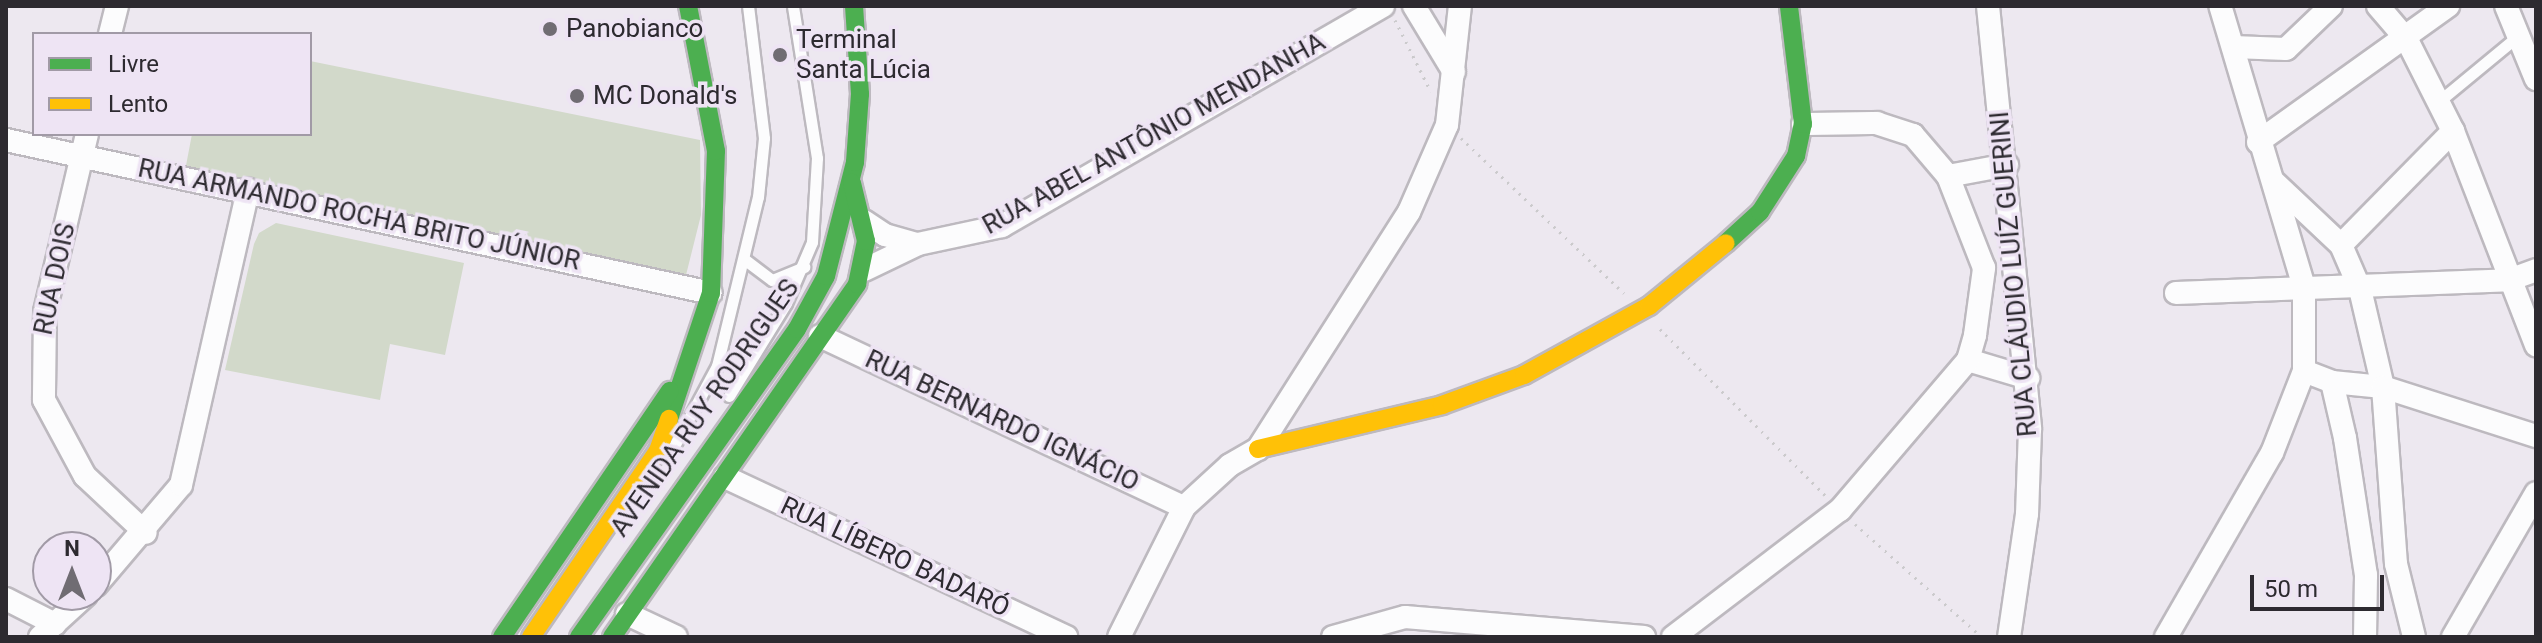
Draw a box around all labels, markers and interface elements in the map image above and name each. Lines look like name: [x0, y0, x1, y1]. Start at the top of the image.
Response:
place label: Panobianco: [566, 13, 703, 45]
marker: Panobianco: [541, 20, 559, 38]
place label: Terminal Santa Lúcia: [796, 24, 931, 86]
street label: RUA ABEL ANTÔNIO MENDANHA: [977, 27, 1331, 241]
legend: [32, 32, 312, 136]
marker: Terminal Santa Lúcia: [771, 46, 789, 64]
text: Livre: [108, 50, 159, 78]
place label: MC Donald's: [593, 80, 737, 112]
marker: MC Donald's: [568, 87, 586, 105]
text: Lento: [108, 90, 168, 118]
street label: RUA CLÁUDIO LUÍZ GUERINI: [1984, 110, 2044, 438]
street label: RUA ARMANDO ROCHA BRITO JÚNIOR: [135, 153, 583, 277]
street label: RUA DOIS: [28, 220, 82, 338]
street label: AVENIDA RUY RODRIGUES: [604, 273, 806, 543]
street label: RUA BERNARDO IGNÁCIO: [860, 344, 1144, 498]
street label: RUA LÍBERO BADARÓ: [775, 490, 1015, 624]
north arrow: [32, 531, 112, 611]
text: N: [64, 536, 80, 561]
scale bar: [2254, 559, 2388, 609]
text: 50 m: [2264, 575, 2318, 603]

